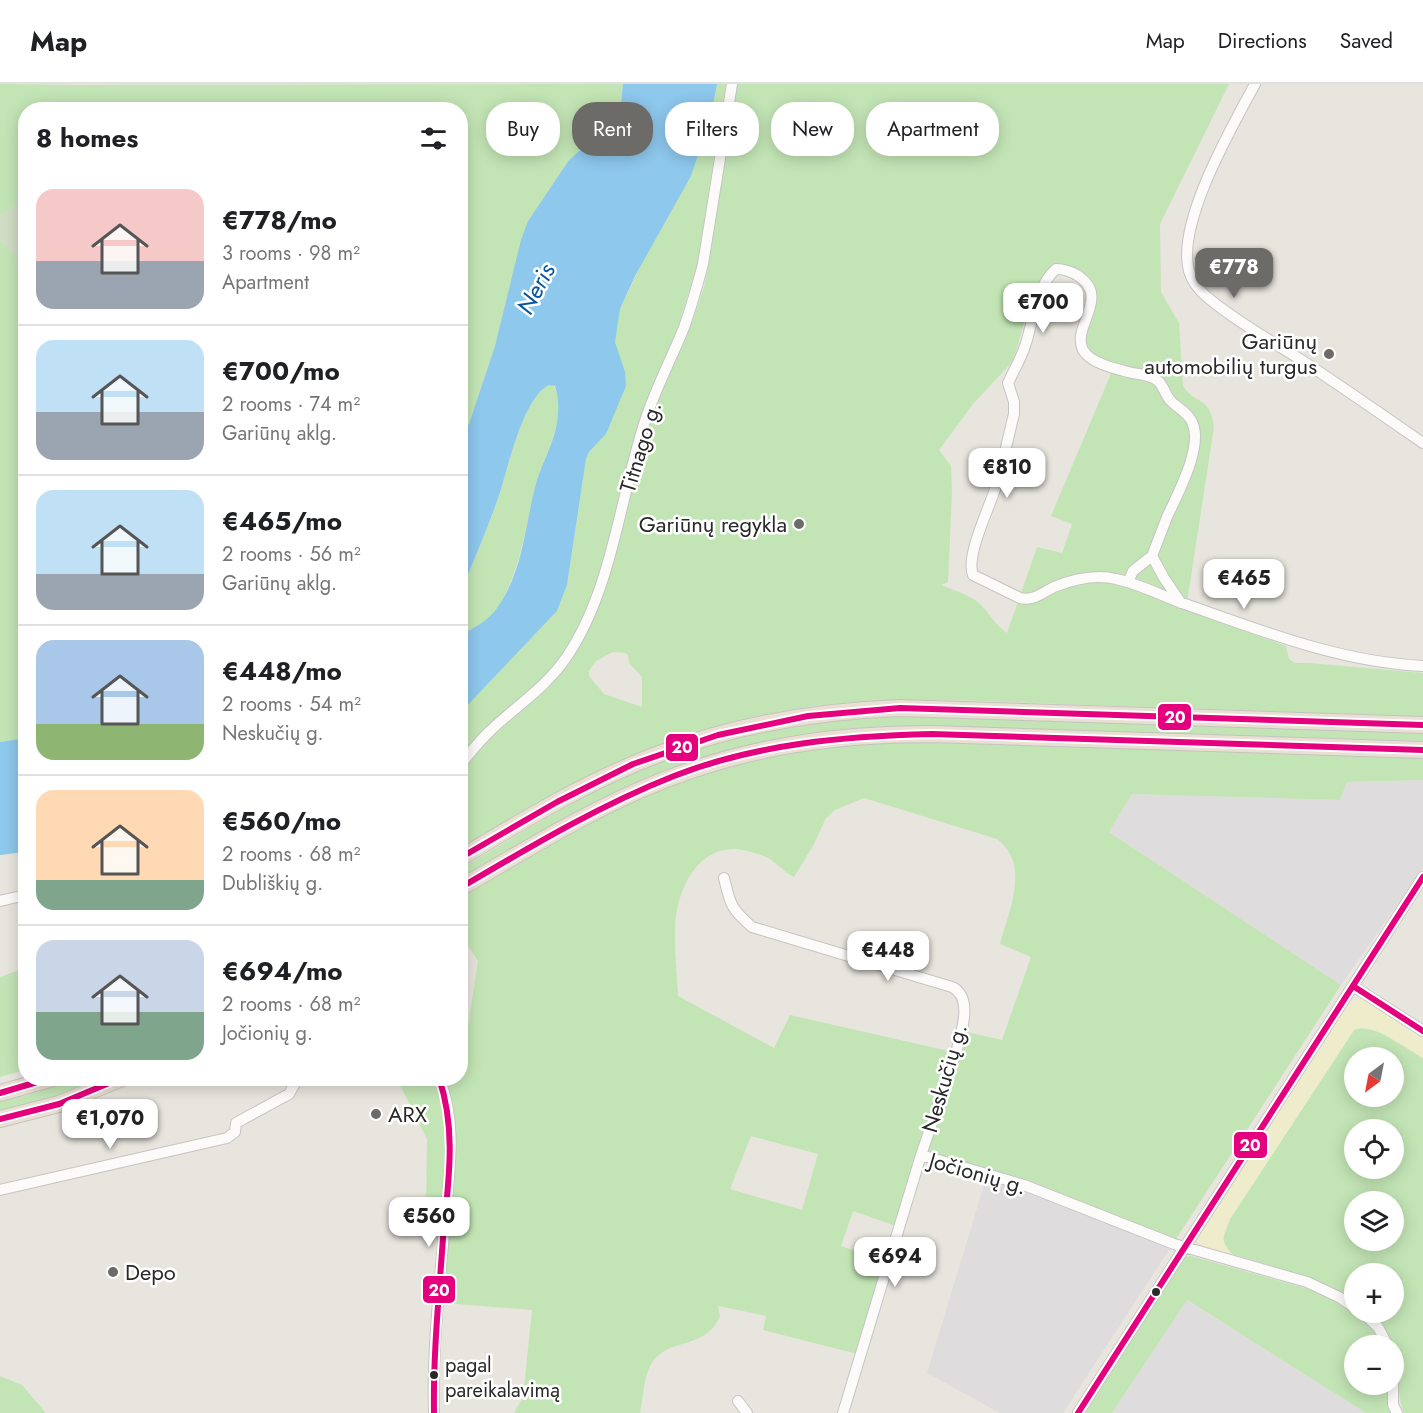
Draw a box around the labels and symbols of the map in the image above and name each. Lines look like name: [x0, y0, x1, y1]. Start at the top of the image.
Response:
pin: €778: [1198, 248, 1270, 299]
water label: Neris: [508, 256, 564, 321]
pin: €700: [1007, 283, 1079, 334]
place label: Gariūnų automobilių turgus: [1144, 325, 1317, 382]
marker: Gariūnų automobilių turgus: [1322, 347, 1336, 361]
street label: Titnago g.: [611, 398, 669, 496]
pin: €810: [971, 448, 1043, 499]
place label: Gariūnų regykla: [639, 508, 787, 540]
marker: Gariūnų regykla: [792, 517, 806, 531]
pin: €465: [1208, 559, 1280, 610]
line badge: 20: [1157, 703, 1192, 731]
text: 20: [1164, 706, 1186, 729]
line badge: 20: [665, 733, 699, 762]
text: 20: [671, 736, 693, 759]
pin: €448: [852, 931, 924, 982]
street label: Neskučių g.: [913, 1020, 975, 1136]
north arrow: [1344, 1047, 1404, 1107]
place label: ARX: [388, 1098, 427, 1130]
pin: €1,070: [61, 1099, 159, 1150]
marker: ARX: [369, 1107, 383, 1121]
line badge: 20: [1233, 1131, 1268, 1159]
text: 20: [1239, 1134, 1261, 1157]
street label: Jočionių g.: [923, 1143, 1031, 1202]
pin: €560: [393, 1197, 465, 1248]
pin: €694: [859, 1237, 931, 1288]
place label: Depo: [125, 1256, 176, 1288]
marker: Depo: [106, 1265, 120, 1279]
line badge: 20: [422, 1275, 456, 1304]
text: 20: [428, 1279, 450, 1302]
unlabelled marker: [1150, 1286, 1162, 1298]
place label: pagal pareikalavimą: [445, 1351, 560, 1405]
marker: pagal pareikalavimą: [428, 1369, 440, 1381]

